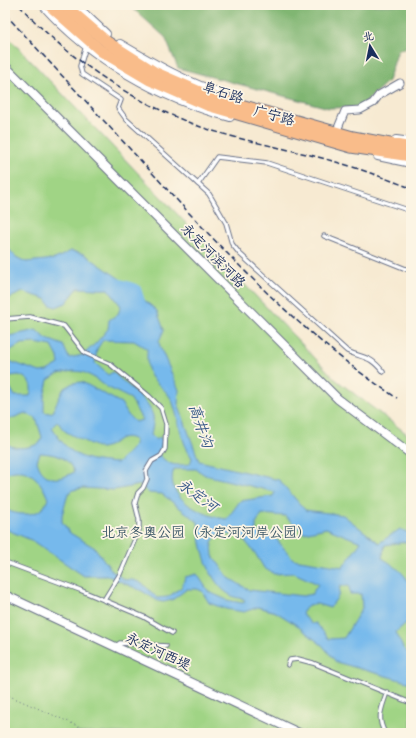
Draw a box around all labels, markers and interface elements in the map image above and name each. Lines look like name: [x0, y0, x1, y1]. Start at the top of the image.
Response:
north arrow: [350, 26, 390, 66]
text: 北: [362, 29, 375, 45]
street label: 阜石路: [200, 78, 246, 108]
street label: 广宁路: [251, 102, 297, 130]
street label: 永定河滨河路: [177, 220, 249, 292]
water label: 高井沟: [183, 401, 217, 452]
water label: 永定河: [173, 475, 224, 519]
park label: 北京冬奥公园（永定河河岸公园）: [101, 524, 311, 542]
street label: 永定河西堤: [122, 629, 194, 675]

